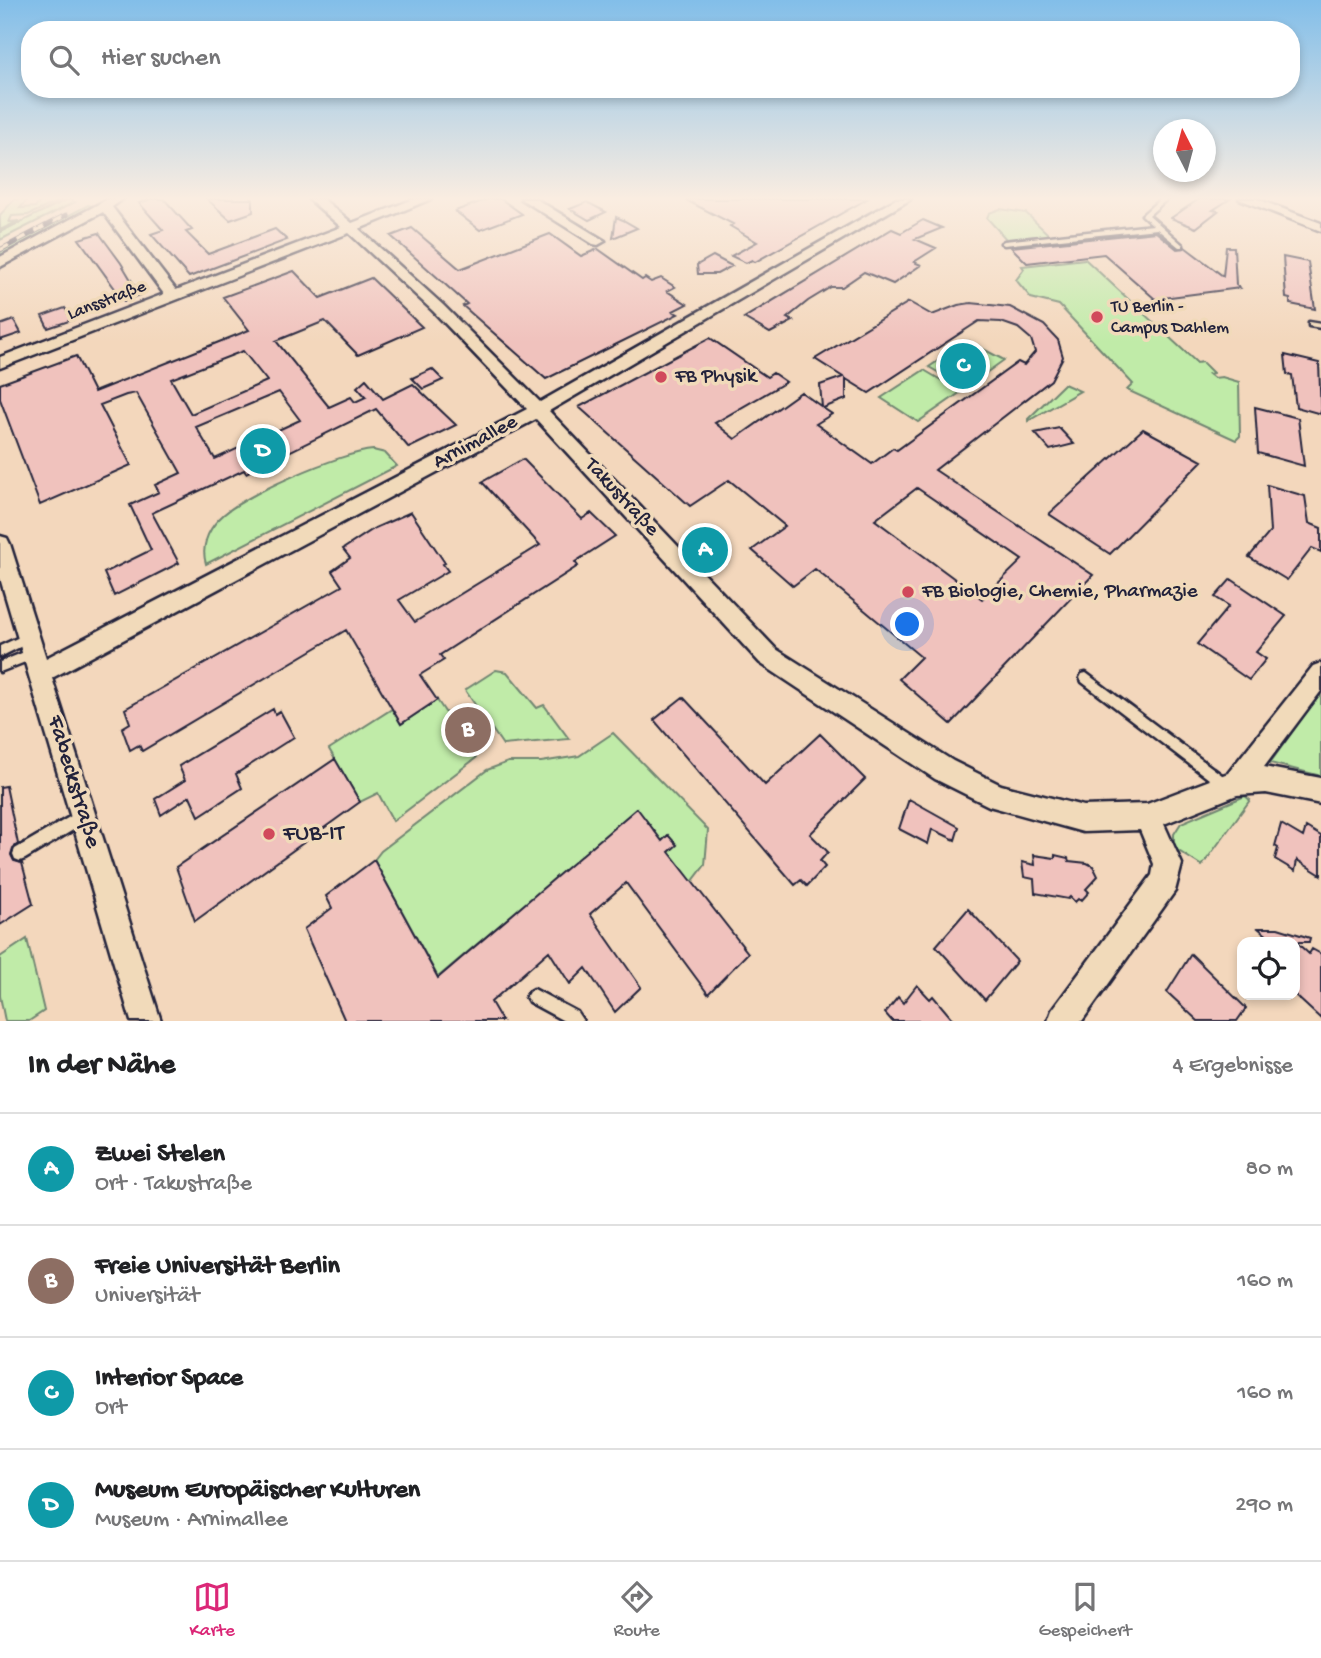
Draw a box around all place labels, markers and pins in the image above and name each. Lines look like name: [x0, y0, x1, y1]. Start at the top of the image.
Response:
place label: TU Berlin - Campus Dahlem: [1110, 297, 1229, 339]
marker: TU Berlin - Campus Dahlem: [1089, 309, 1105, 325]
pin: C: [940, 340, 986, 392]
place label: FB Physik: [674, 365, 759, 390]
marker: FB Physik: [653, 369, 669, 385]
pin: D: [240, 425, 286, 477]
pin: A: [682, 524, 728, 576]
place label: FB Biologie, Chemie, Pharmazie: [921, 580, 1199, 605]
marker: FB Biologie, Chemie, Pharmazie: [900, 584, 916, 600]
pin: B: [445, 704, 491, 756]
place label: FUB-IT: [282, 820, 346, 849]
marker: FUB-IT: [261, 826, 277, 842]

